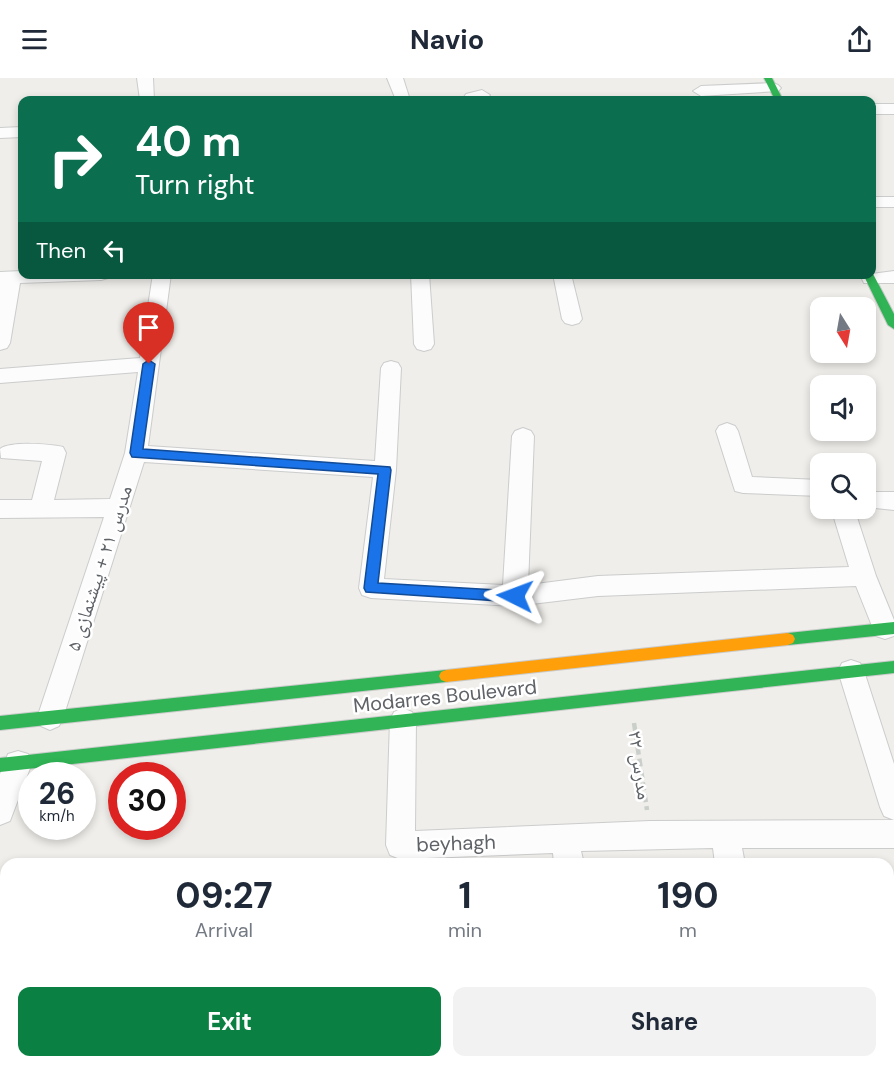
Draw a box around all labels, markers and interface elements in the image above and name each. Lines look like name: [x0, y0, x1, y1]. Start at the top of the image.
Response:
text: Navio: [410, 22, 484, 57]
icon: menu: [18, 23, 51, 56]
icon: share: [843, 23, 876, 56]
text: 40 m: [135, 114, 241, 169]
icon: right: [36, 120, 114, 198]
text: Turn right: [135, 167, 255, 202]
icon: left: [98, 234, 131, 267]
text: Then: [36, 236, 86, 265]
north arrow: [810, 297, 876, 363]
map controls: [810, 297, 876, 519]
pin: [123, 302, 174, 364]
icon: arrive: [132, 311, 165, 344]
button: sound: [810, 375, 876, 441]
button: search: [810, 453, 876, 519]
street label: مدرس ۲۱ + پیشنمازی ۵: [60, 482, 138, 654]
position arrow: [483, 564, 547, 628]
street label: Modarres Boulevard: [352, 673, 538, 719]
street label: مدرس ۲۲: [622, 729, 658, 801]
speed limit sign: 30: [108, 762, 186, 840]
text: 26: [39, 774, 75, 813]
text: km/h: [39, 806, 75, 826]
street label: beyhagh: [416, 829, 496, 857]
text: 09:27: [175, 872, 273, 919]
text: 1: [458, 872, 472, 919]
text: 190: [657, 872, 719, 919]
text: Arrival: [195, 917, 253, 943]
text: min: [448, 917, 482, 943]
text: m: [679, 917, 697, 943]
button: Exit: [18, 987, 441, 1056]
button: Share: [453, 987, 876, 1056]

